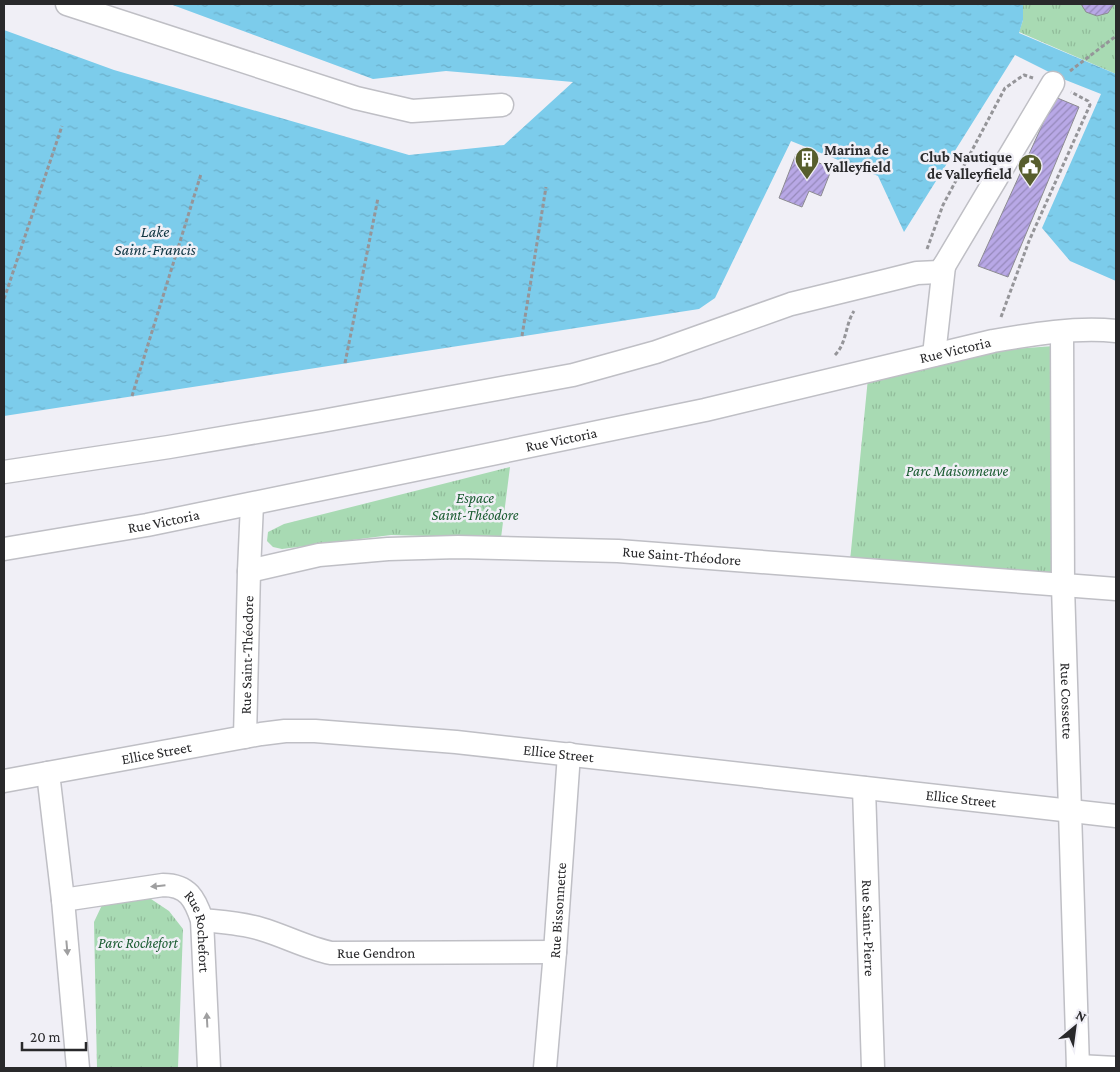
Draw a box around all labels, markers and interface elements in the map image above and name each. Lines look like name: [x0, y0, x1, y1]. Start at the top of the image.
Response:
place label: Marina de Valleyfield: [823, 142, 892, 175]
building icon: Marina de Valleyfield: [794, 146, 820, 180]
place label: Club Nautique de Valleyfield: [920, 149, 1013, 182]
public building icon: Club Nautique de Valleyfield: [1017, 153, 1043, 187]
water label: Lake Saint-Francis: [114, 223, 196, 258]
street label: Rue Victoria: [918, 334, 992, 366]
street label: Rue Victoria: [524, 424, 598, 455]
park label: Parc Maisonneuve: [906, 463, 1008, 479]
park label: Espace Saint-Théodore: [432, 490, 519, 523]
street label: Rue Victoria: [127, 506, 201, 536]
street label: Rue Saint-Théodore: [622, 543, 742, 568]
street label: Rue Saint-Théodore: [238, 595, 256, 715]
street label: Rue Cossette: [1057, 662, 1076, 740]
street label: Ellice Street: [120, 739, 194, 767]
street label: Ellice Street: [522, 742, 596, 765]
street label: Ellice Street: [925, 787, 998, 811]
street label: Rue Bissonnette: [546, 862, 569, 959]
street label: Rue Saint-Pierre: [859, 879, 878, 977]
one-way arrow: [150, 882, 166, 890]
street label: Rue Rochefort: [181, 887, 213, 974]
park label: Parc Rochefort: [98, 935, 178, 952]
one-way arrow: [64, 940, 72, 956]
street label: Rue Gendron: [337, 945, 415, 961]
north arrow: [1050, 1002, 1100, 1052]
text: N: [1073, 1006, 1090, 1025]
one-way arrow: [202, 1011, 210, 1027]
scale bar: [22, 1020, 86, 1052]
text: 20 m: [30, 1029, 61, 1045]

